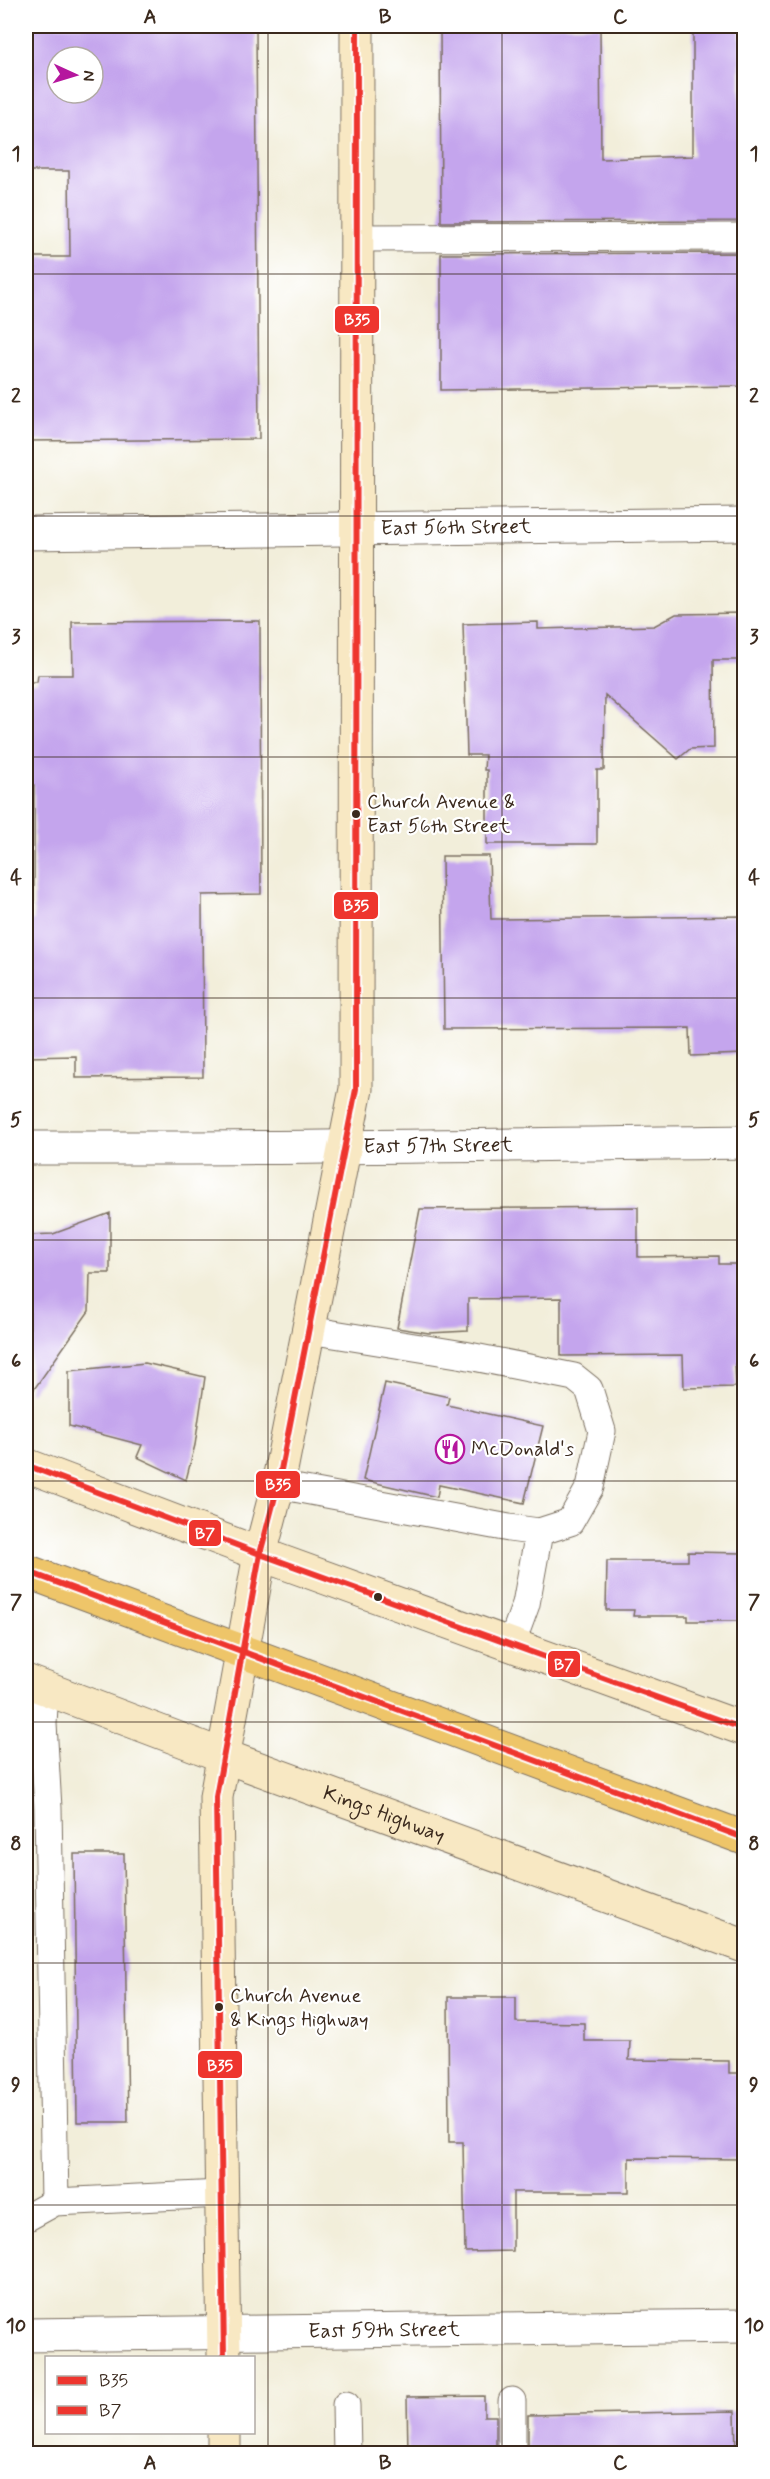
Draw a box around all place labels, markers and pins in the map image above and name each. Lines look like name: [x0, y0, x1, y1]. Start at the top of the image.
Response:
place label: Church Avenue & East 56th Street: [367, 789, 515, 840]
marker: Church Avenue & East 56th Street: [350, 808, 362, 820]
restaurant icon: McDonald's: [434, 1433, 466, 1465]
place label: McDonald's: [471, 1435, 574, 1463]
unlabelled marker: [372, 1591, 384, 1603]
place label: Church Avenue & Kings Highway: [230, 1983, 369, 2035]
marker: Church Avenue & Kings Highway: [213, 2001, 225, 2013]

